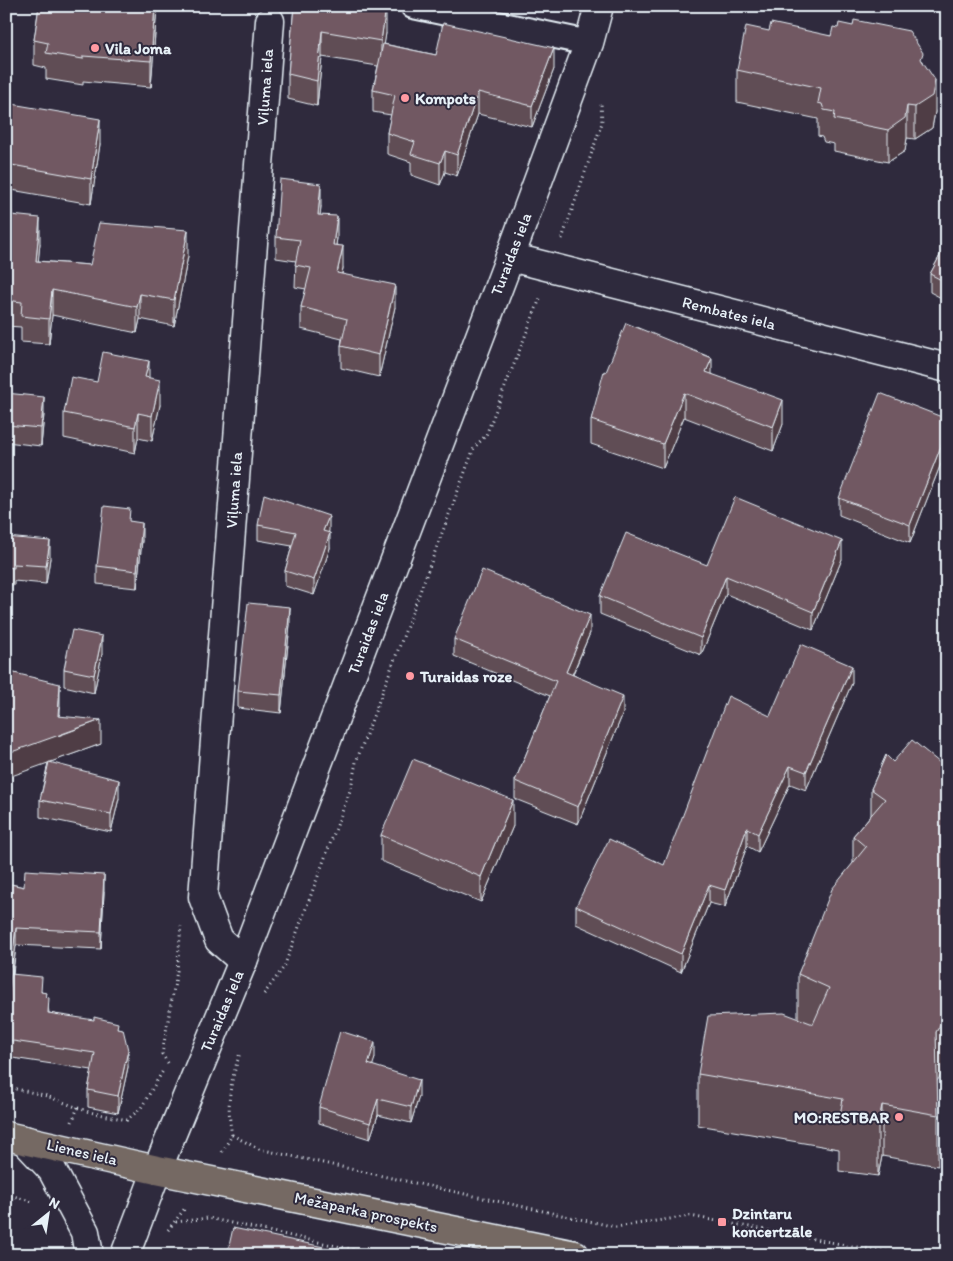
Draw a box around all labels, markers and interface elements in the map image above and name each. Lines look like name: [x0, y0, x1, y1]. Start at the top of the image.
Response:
place label: Vila Joma: [105, 39, 172, 58]
marker: Vila Joma: [89, 42, 101, 54]
street label: Viļuma iela: [253, 47, 277, 126]
place label: Kompots: [415, 89, 476, 109]
marker: Kompots: [399, 92, 411, 104]
street label: Turaidas iela: [486, 209, 536, 298]
street label: Rembates iela: [680, 292, 778, 334]
street label: Viļuma iela: [222, 450, 246, 529]
street label: Turaidas iela: [343, 588, 393, 677]
place label: Turaidas roze: [419, 667, 512, 686]
marker: Turaidas roze: [404, 670, 416, 682]
street label: Turaidas iela: [196, 966, 248, 1055]
place label: MO:RESTBAR: [794, 1108, 889, 1127]
marker: MO:RESTBAR: [893, 1111, 905, 1123]
street label: Lienes iela: [45, 1135, 120, 1169]
north arrow: [22, 1188, 72, 1238]
street label: Mežaparka prospekts: [293, 1188, 439, 1236]
text: N: [46, 1193, 63, 1213]
place label: Dzintaru koncertzāle: [732, 1204, 813, 1241]
marker: Dzintaru koncertzāle: [716, 1216, 728, 1228]

